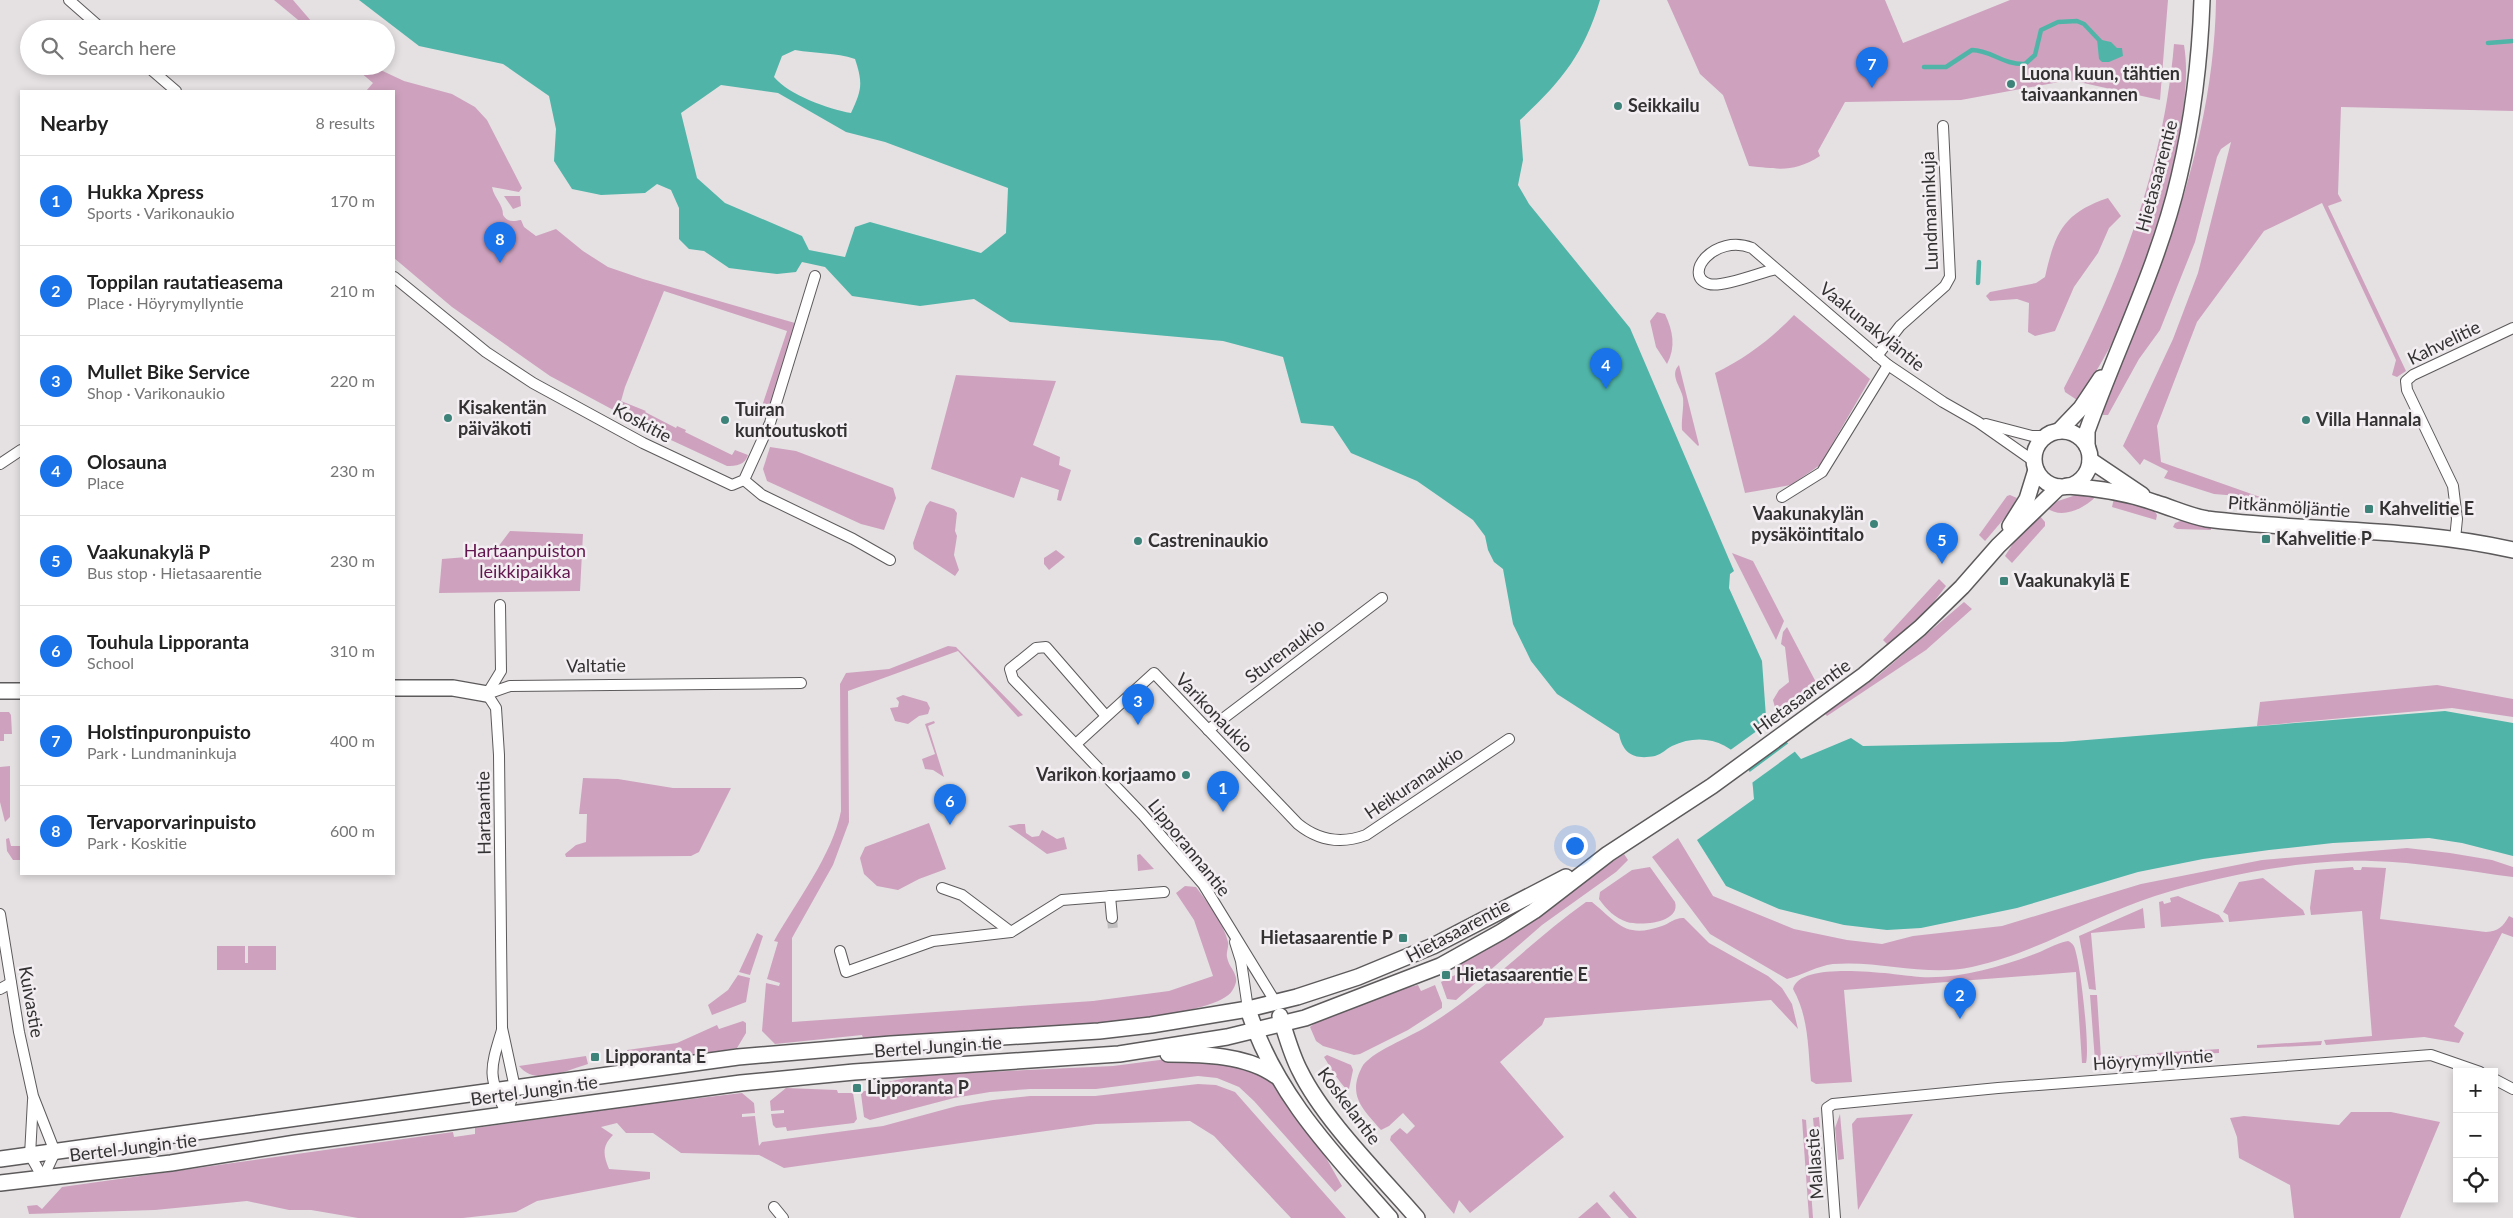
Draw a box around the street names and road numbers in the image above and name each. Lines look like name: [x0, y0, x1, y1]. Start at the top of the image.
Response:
street label: Hietasaarentie: [2131, 118, 2181, 234]
street label: Lundmaninkuja: [1916, 151, 1942, 271]
street label: Vaakunakyläntie: [1816, 277, 1930, 375]
street label: Kahvelitie: [2404, 315, 2484, 369]
street label: Koskitie: [609, 398, 676, 447]
street label: Pitkänmöljäntie: [2227, 491, 2351, 521]
street label: Sturenaukio: [1240, 613, 1329, 687]
street label: Valtatie: [566, 653, 626, 677]
street label: Hietasaarentie: [1749, 654, 1854, 739]
street label: Varikonaukio: [1171, 668, 1258, 757]
street label: Heikuranaukio: [1360, 741, 1467, 823]
street label: Hartaantie: [471, 771, 495, 855]
street label: Lipporannantie: [1144, 794, 1236, 900]
street label: Hietasaarentie: [1402, 893, 1513, 967]
street label: Kuivastie: [15, 964, 49, 1039]
street label: Bertel Jungin tie: [873, 1031, 1003, 1061]
street label: Höyrymyllyntie: [2092, 1044, 2214, 1074]
street label: Koskelantie: [1314, 1062, 1386, 1148]
street label: Bertel Jungin tie: [469, 1070, 599, 1110]
street label: Bertel Jungin tie: [68, 1128, 198, 1166]
street label: Mallastie: [1801, 1128, 1827, 1200]

